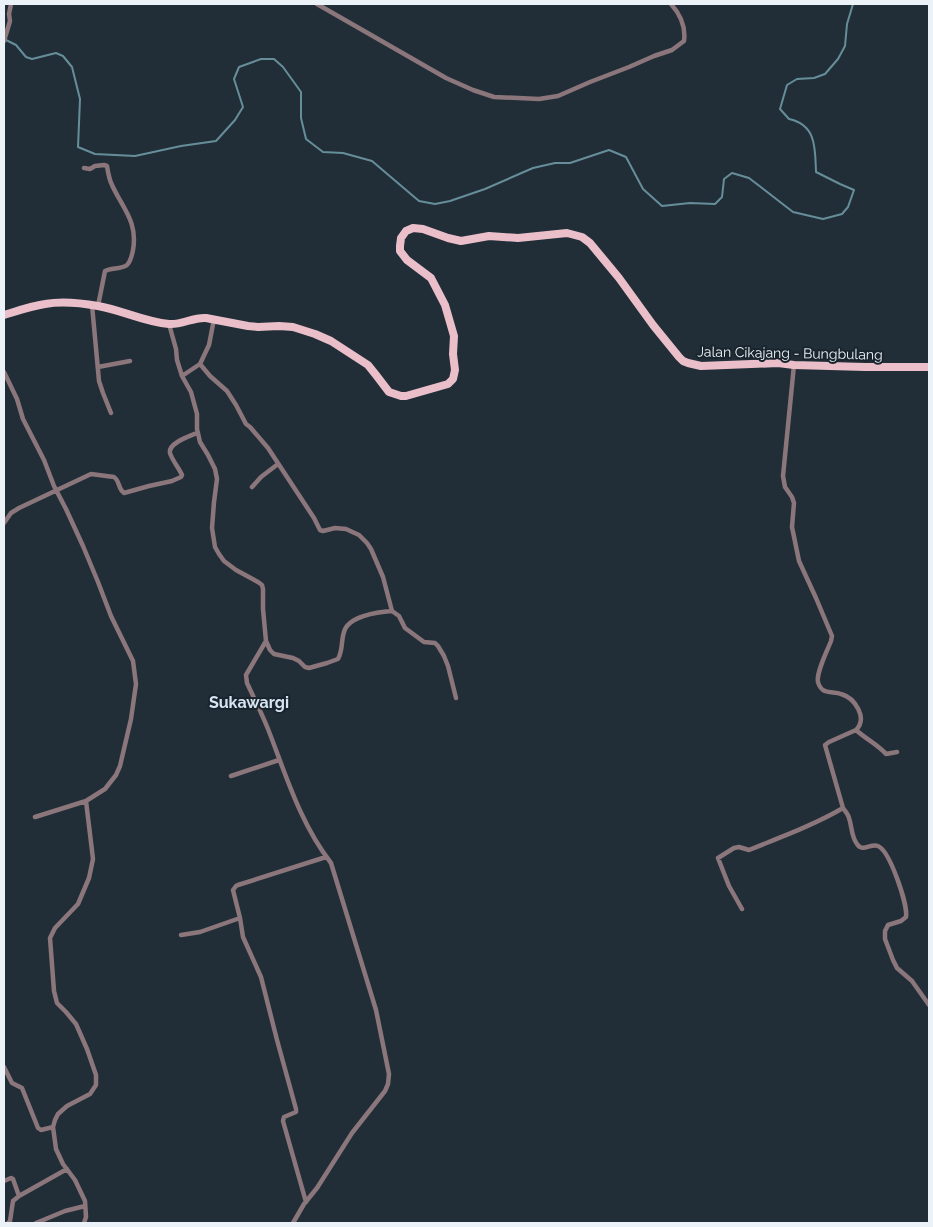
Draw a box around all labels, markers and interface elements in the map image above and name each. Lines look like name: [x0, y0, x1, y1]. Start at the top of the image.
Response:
street label: Jalan Cikajang - Bungbulang: [697, 343, 883, 363]
district label: Sukawargi: [209, 693, 289, 712]

